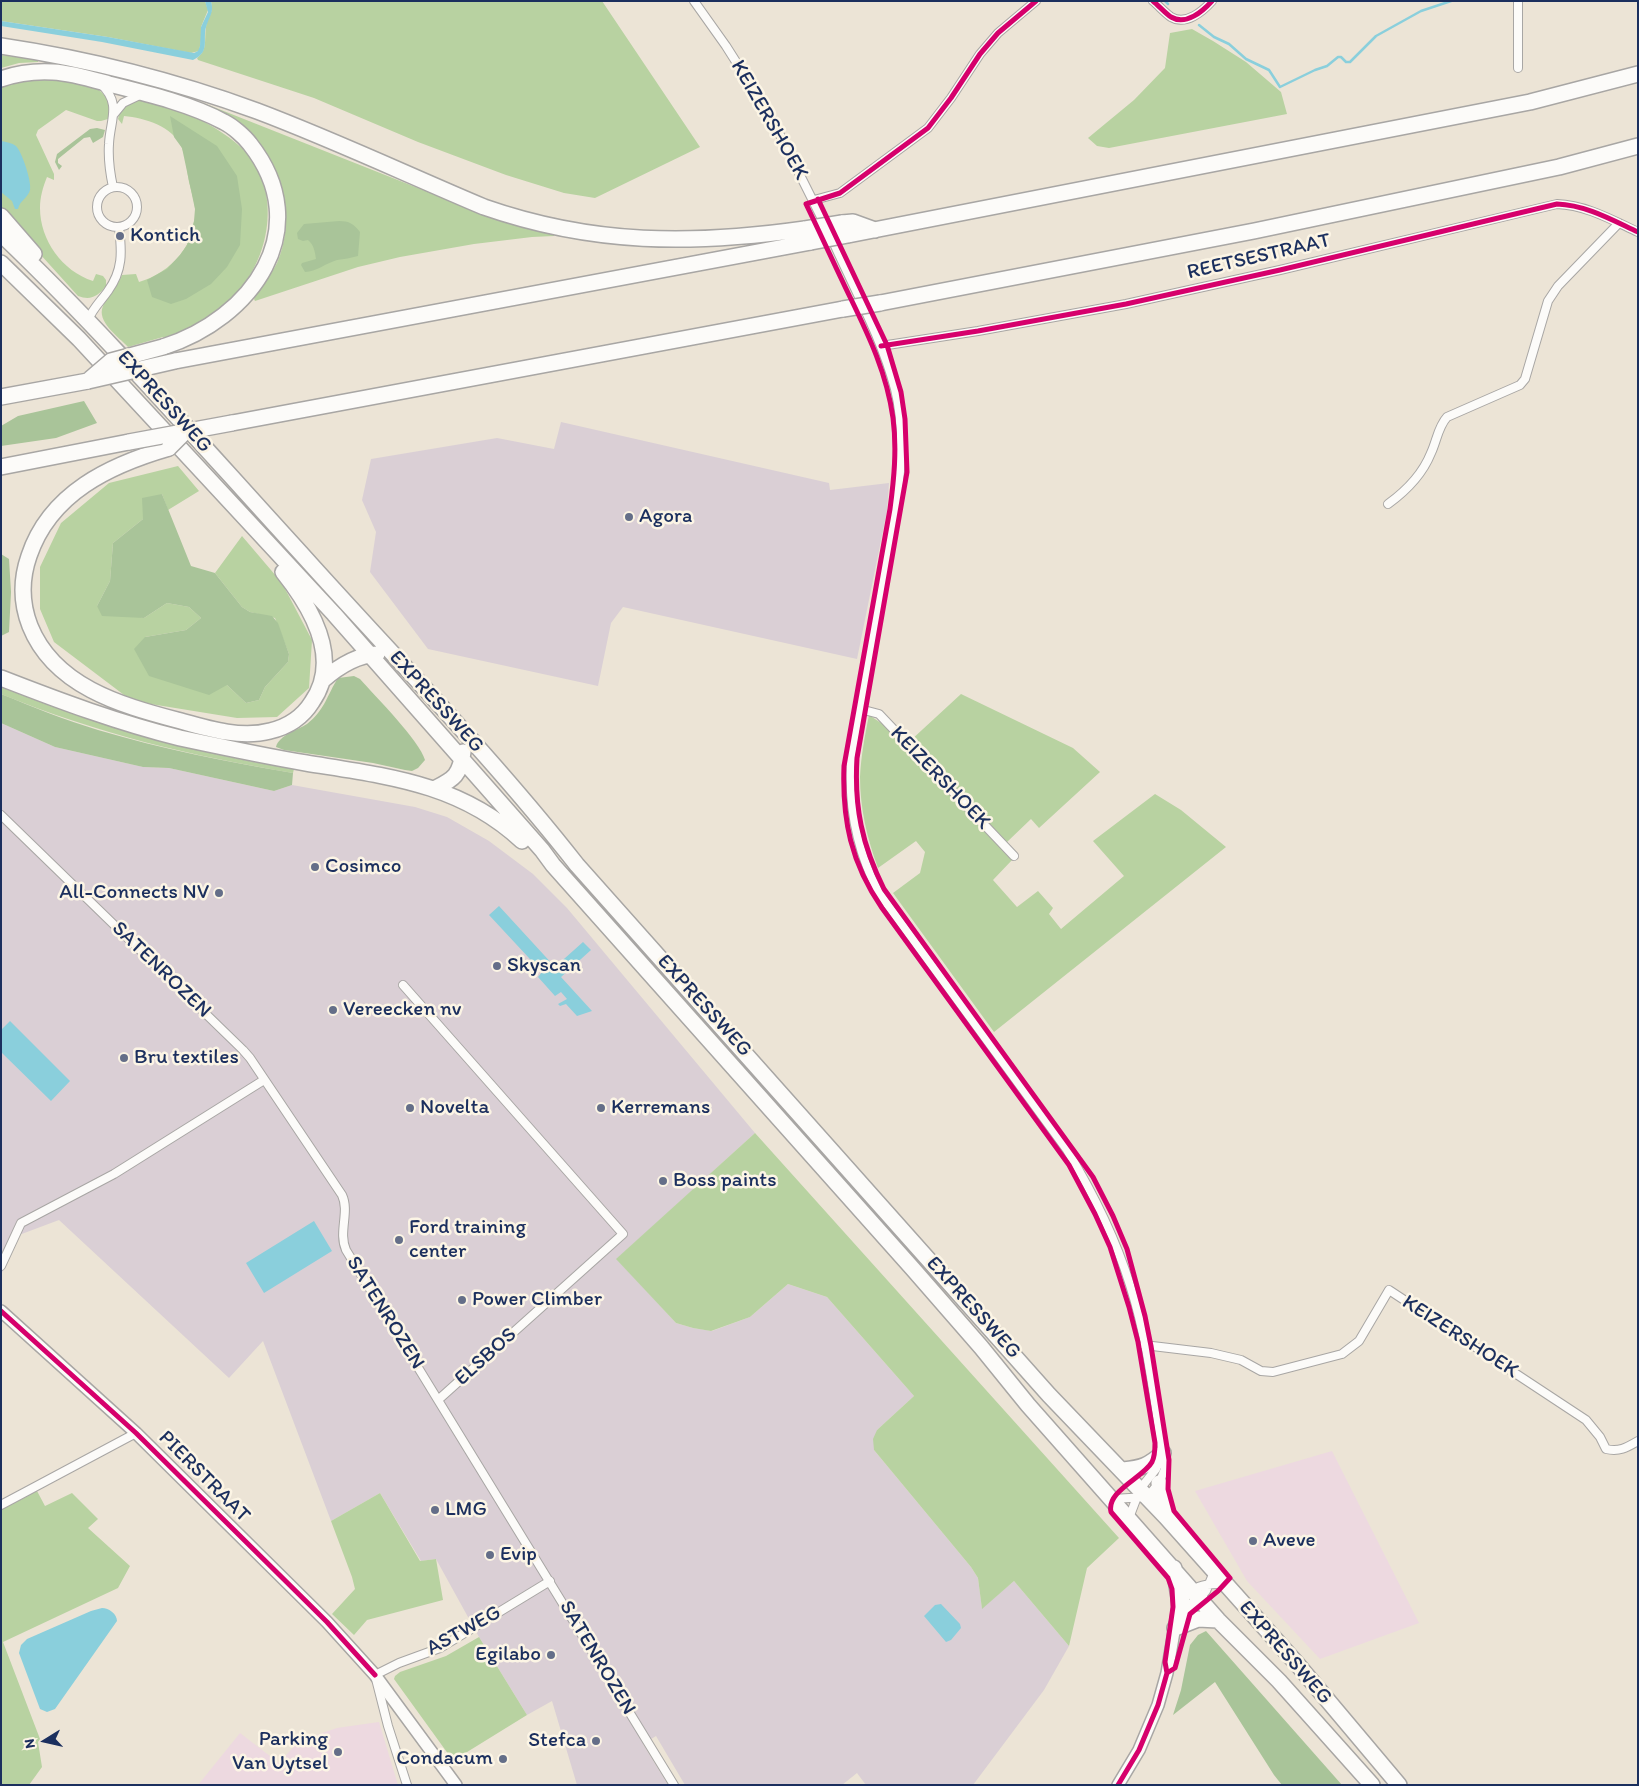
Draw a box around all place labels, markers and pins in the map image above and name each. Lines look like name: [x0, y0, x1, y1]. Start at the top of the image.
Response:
place label: Kontich: [130, 223, 200, 249]
marker: Kontich: [114, 230, 126, 242]
place label: Agora: [639, 504, 692, 530]
marker: Agora: [623, 511, 635, 523]
place label: Cosimco: [325, 854, 401, 880]
marker: Cosimco: [309, 861, 321, 873]
place label: All-Connects NV: [59, 880, 209, 906]
marker: All-Connects NV: [213, 887, 225, 899]
place label: Skyscan: [507, 953, 581, 979]
marker: Skyscan: [491, 960, 503, 972]
place label: Vereecken nv: [343, 997, 462, 1023]
marker: Vereecken nv: [327, 1004, 339, 1016]
place label: Bru textiles: [134, 1045, 239, 1071]
marker: Bru textiles: [118, 1052, 130, 1064]
place label: Novelta: [420, 1095, 489, 1121]
place label: Kerremans: [611, 1095, 710, 1121]
marker: Novelta: [404, 1102, 416, 1114]
marker: Kerremans: [595, 1102, 607, 1114]
place label: Boss paints: [673, 1168, 777, 1194]
marker: Boss paints: [657, 1175, 669, 1187]
place label: Ford training center: [409, 1215, 526, 1265]
marker: Ford training center: [393, 1234, 405, 1246]
place label: Power Climber: [472, 1287, 602, 1313]
marker: Power Climber: [456, 1294, 468, 1306]
place label: LMG: [445, 1497, 487, 1523]
marker: LMG: [429, 1504, 441, 1516]
place label: Aveve: [1263, 1528, 1316, 1554]
marker: Aveve: [1247, 1535, 1259, 1547]
place label: Evip: [500, 1542, 537, 1568]
marker: Evip: [484, 1549, 496, 1561]
place label: Egilabo: [475, 1642, 541, 1668]
marker: Egilabo: [545, 1649, 557, 1661]
place label: Parking Van Uytsel: [232, 1727, 328, 1777]
place label: Stefca: [528, 1728, 586, 1754]
marker: Stefca: [590, 1735, 602, 1747]
marker: Parking Van Uytsel: [332, 1746, 344, 1758]
place label: Condacum: [396, 1746, 493, 1772]
marker: Condacum: [497, 1753, 509, 1765]

